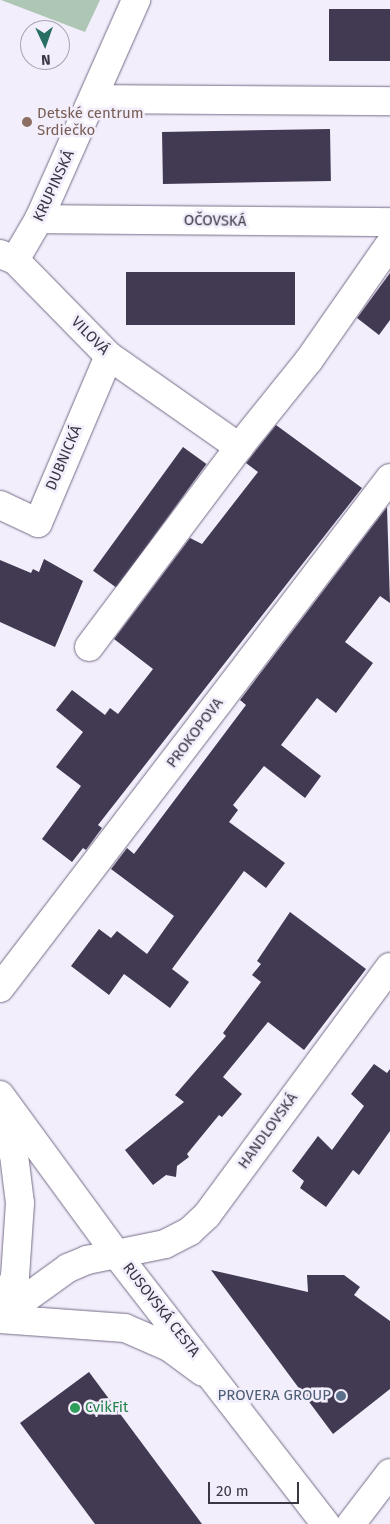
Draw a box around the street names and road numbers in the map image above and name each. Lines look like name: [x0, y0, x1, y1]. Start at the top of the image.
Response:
street label: KRUPINSKÁ: [30, 147, 78, 225]
street label: OČOVSKÁ: [184, 211, 246, 231]
street label: VILOVÁ: [67, 313, 113, 359]
street label: DUBNICKÁ: [42, 423, 86, 493]
street label: PROKOPOVA: [163, 695, 227, 771]
street label: HANDLOVSKÁ: [234, 1089, 302, 1173]
street label: RUSOVSKÁ CESTA: [119, 1259, 203, 1361]

